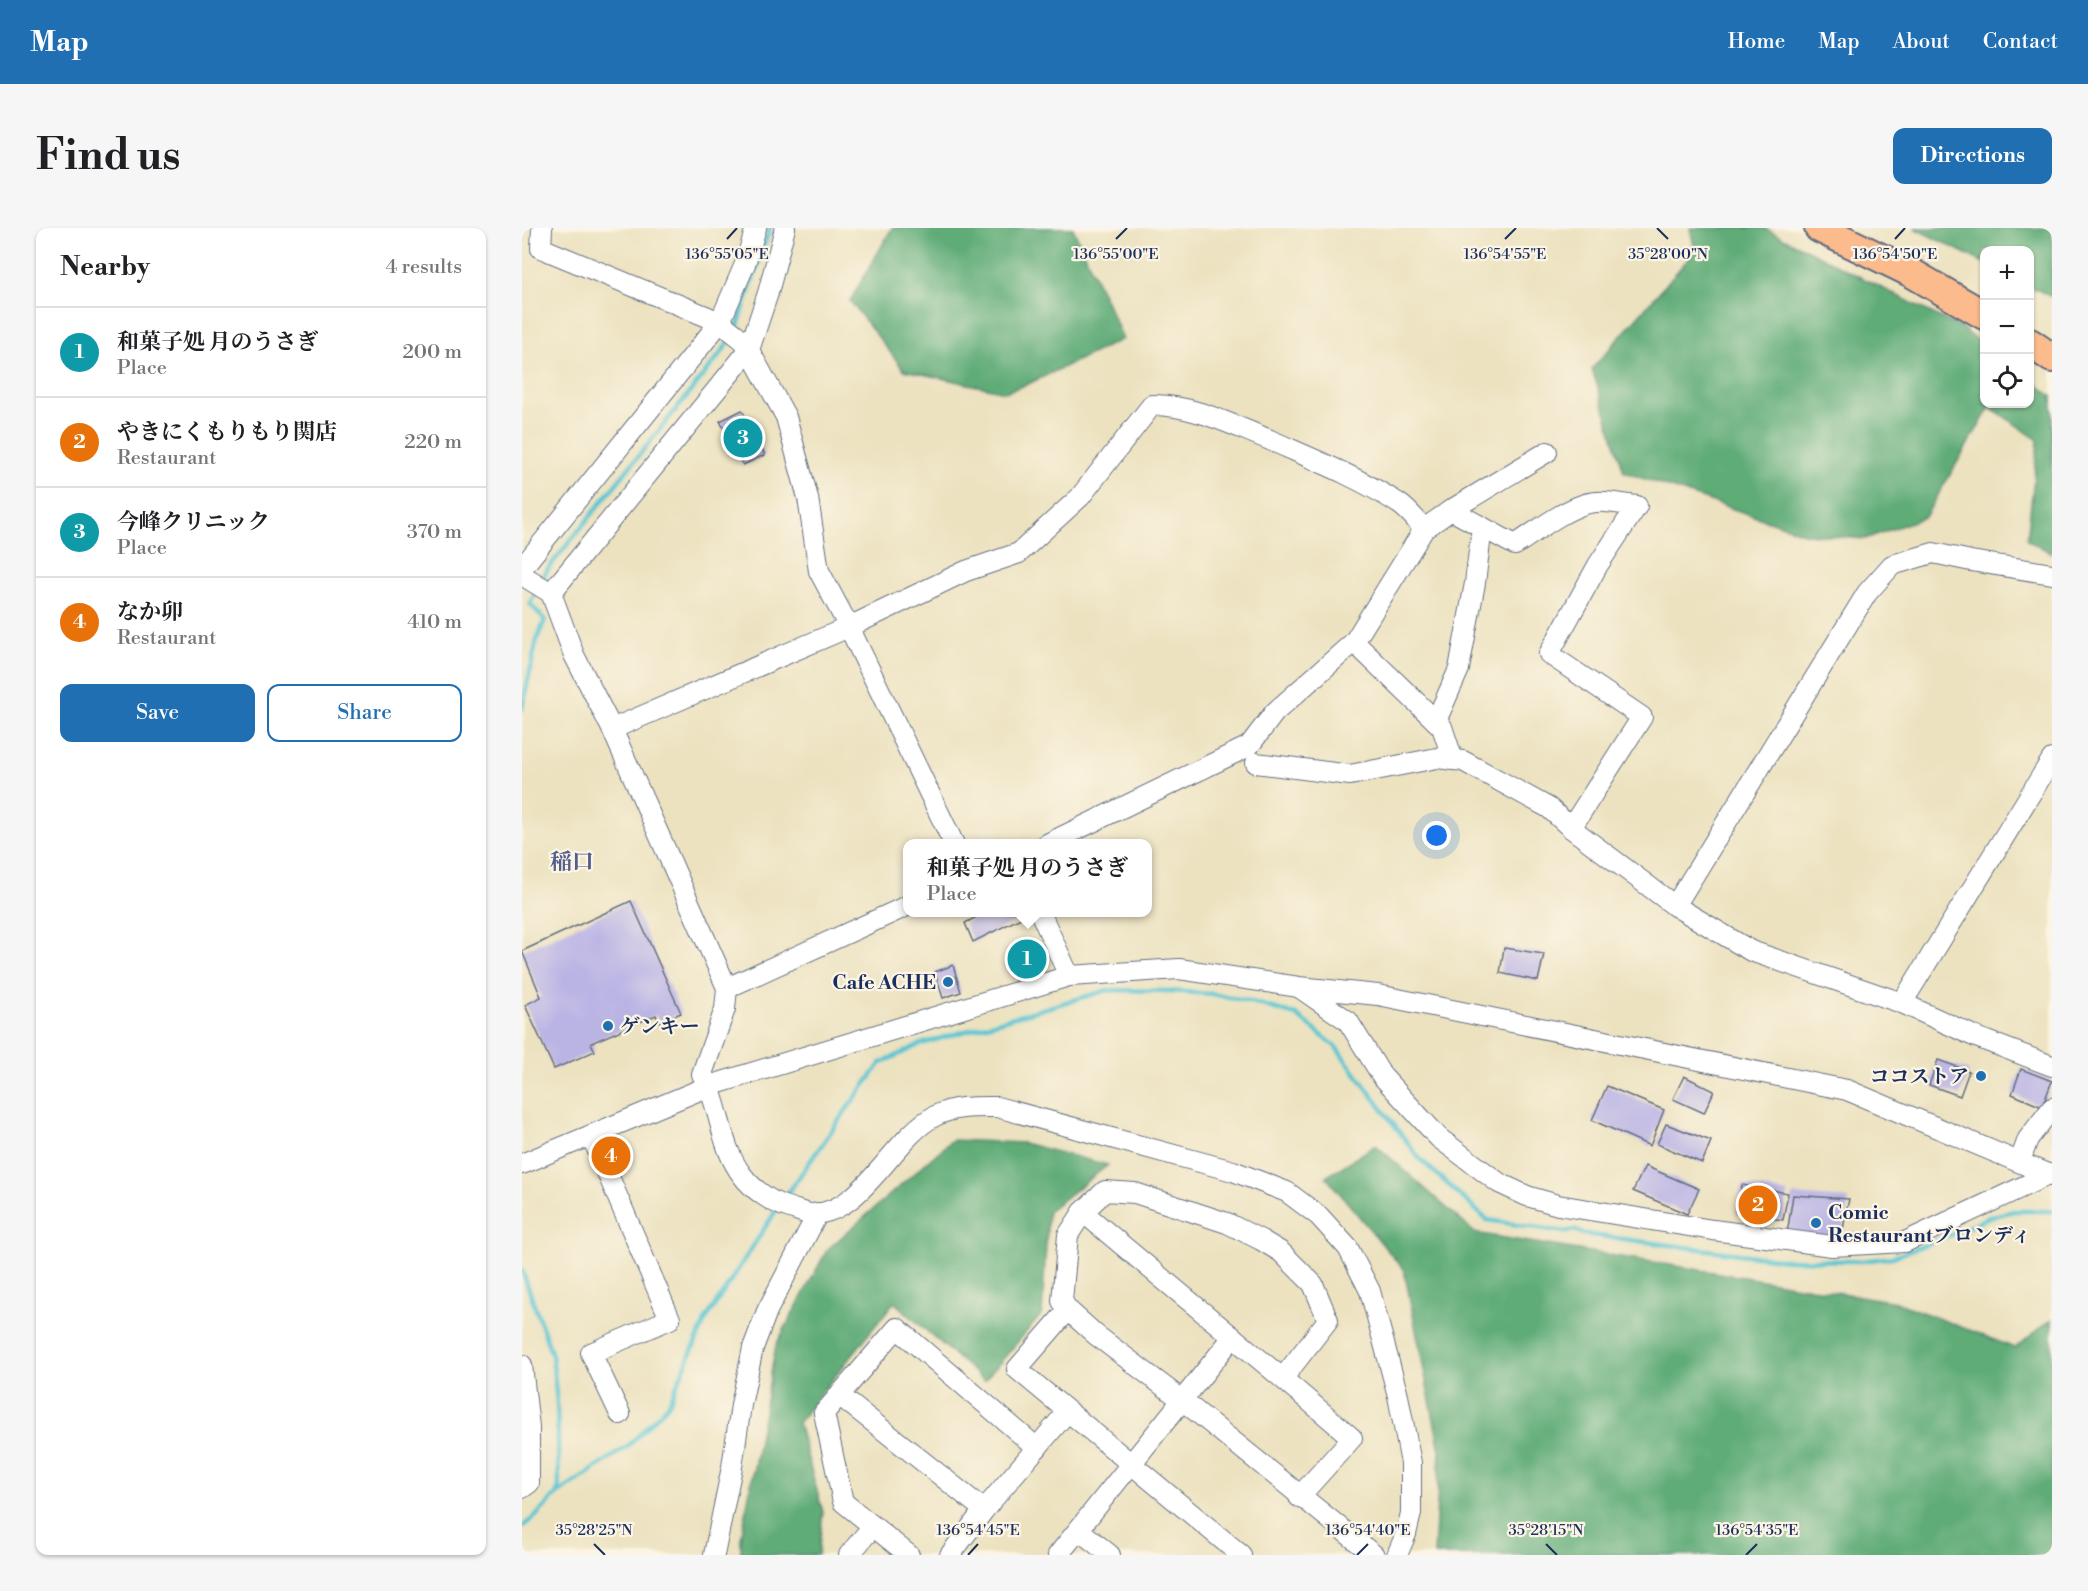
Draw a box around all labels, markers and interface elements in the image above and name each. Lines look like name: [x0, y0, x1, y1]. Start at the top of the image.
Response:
text: Map: [30, 25, 89, 60]
text: Home: [1728, 29, 1785, 55]
text: Map: [1818, 29, 1860, 55]
text: About: [1893, 29, 1950, 55]
text: Contact: [1983, 29, 2058, 55]
button: Directions: [1893, 128, 2052, 184]
text: Find us: [36, 130, 180, 183]
text: 136°55'05"E: [685, 245, 769, 264]
text: 136°55'00"E: [1073, 245, 1159, 264]
text: 136°54'55"E: [1464, 245, 1546, 264]
text: 35°28'00"N: [1628, 245, 1708, 264]
text: 136°54'50"E: [1853, 245, 1937, 264]
map controls: [1980, 246, 2034, 408]
button: +: [1980, 246, 2034, 300]
text: Nearby: [60, 251, 150, 283]
text: 4 results: [385, 255, 462, 280]
button: −: [1980, 300, 2034, 354]
text: 和菓子処 月のうさぎ: [117, 329, 319, 356]
text: 1: [75, 340, 84, 365]
text: 200 m: [402, 340, 462, 365]
button: locate: [1980, 354, 2034, 408]
text: Place: [117, 356, 167, 381]
pin: 3: [724, 416, 762, 460]
text: やきにくもりもり関店: [117, 419, 337, 446]
text: 2: [73, 430, 86, 455]
text: 220 m: [404, 430, 462, 455]
text: Restaurant: [117, 446, 216, 471]
text: 今峰クリニック: [117, 509, 270, 536]
text: 3: [73, 520, 86, 545]
text: 370 m: [407, 520, 462, 545]
text: Place: [117, 536, 167, 561]
text: なか卯: [117, 599, 183, 626]
text: 4: [73, 610, 86, 635]
text: 410 m: [407, 610, 462, 635]
text: Restaurant: [117, 626, 216, 651]
button: Save: [60, 684, 255, 742]
button: Share: [267, 684, 462, 742]
your location: [1422, 821, 1451, 850]
popup: [903, 839, 1152, 917]
district label: 稲口: [550, 849, 594, 876]
text: 和菓子処 月のうさぎ: [927, 855, 1128, 882]
text: Place: [927, 882, 977, 907]
pin: 1: [1008, 936, 1046, 982]
place label: Cafe ACHE: [832, 971, 936, 996]
marker: Cafe ACHE: [941, 975, 955, 989]
place label: ゲンキー: [620, 1015, 700, 1040]
marker: ゲンキー: [601, 1019, 615, 1033]
place label: ココストア: [1870, 1065, 1969, 1090]
marker: ココストア: [1974, 1069, 1988, 1083]
pin: 4: [592, 1134, 631, 1178]
pin: 2: [1738, 1182, 1778, 1228]
place label: Comic Restaurantブロンディ: [1828, 1201, 2031, 1249]
marker: Comic Restaurantブロンディ: [1809, 1216, 1823, 1230]
text: 35°28'25"N: [556, 1521, 633, 1540]
text: 136°54'45"E: [936, 1521, 1020, 1540]
text: 136°54'40"E: [1325, 1521, 1411, 1540]
text: 35°28'15"N: [1509, 1521, 1583, 1540]
text: 136°54'35"E: [1716, 1521, 1798, 1540]

